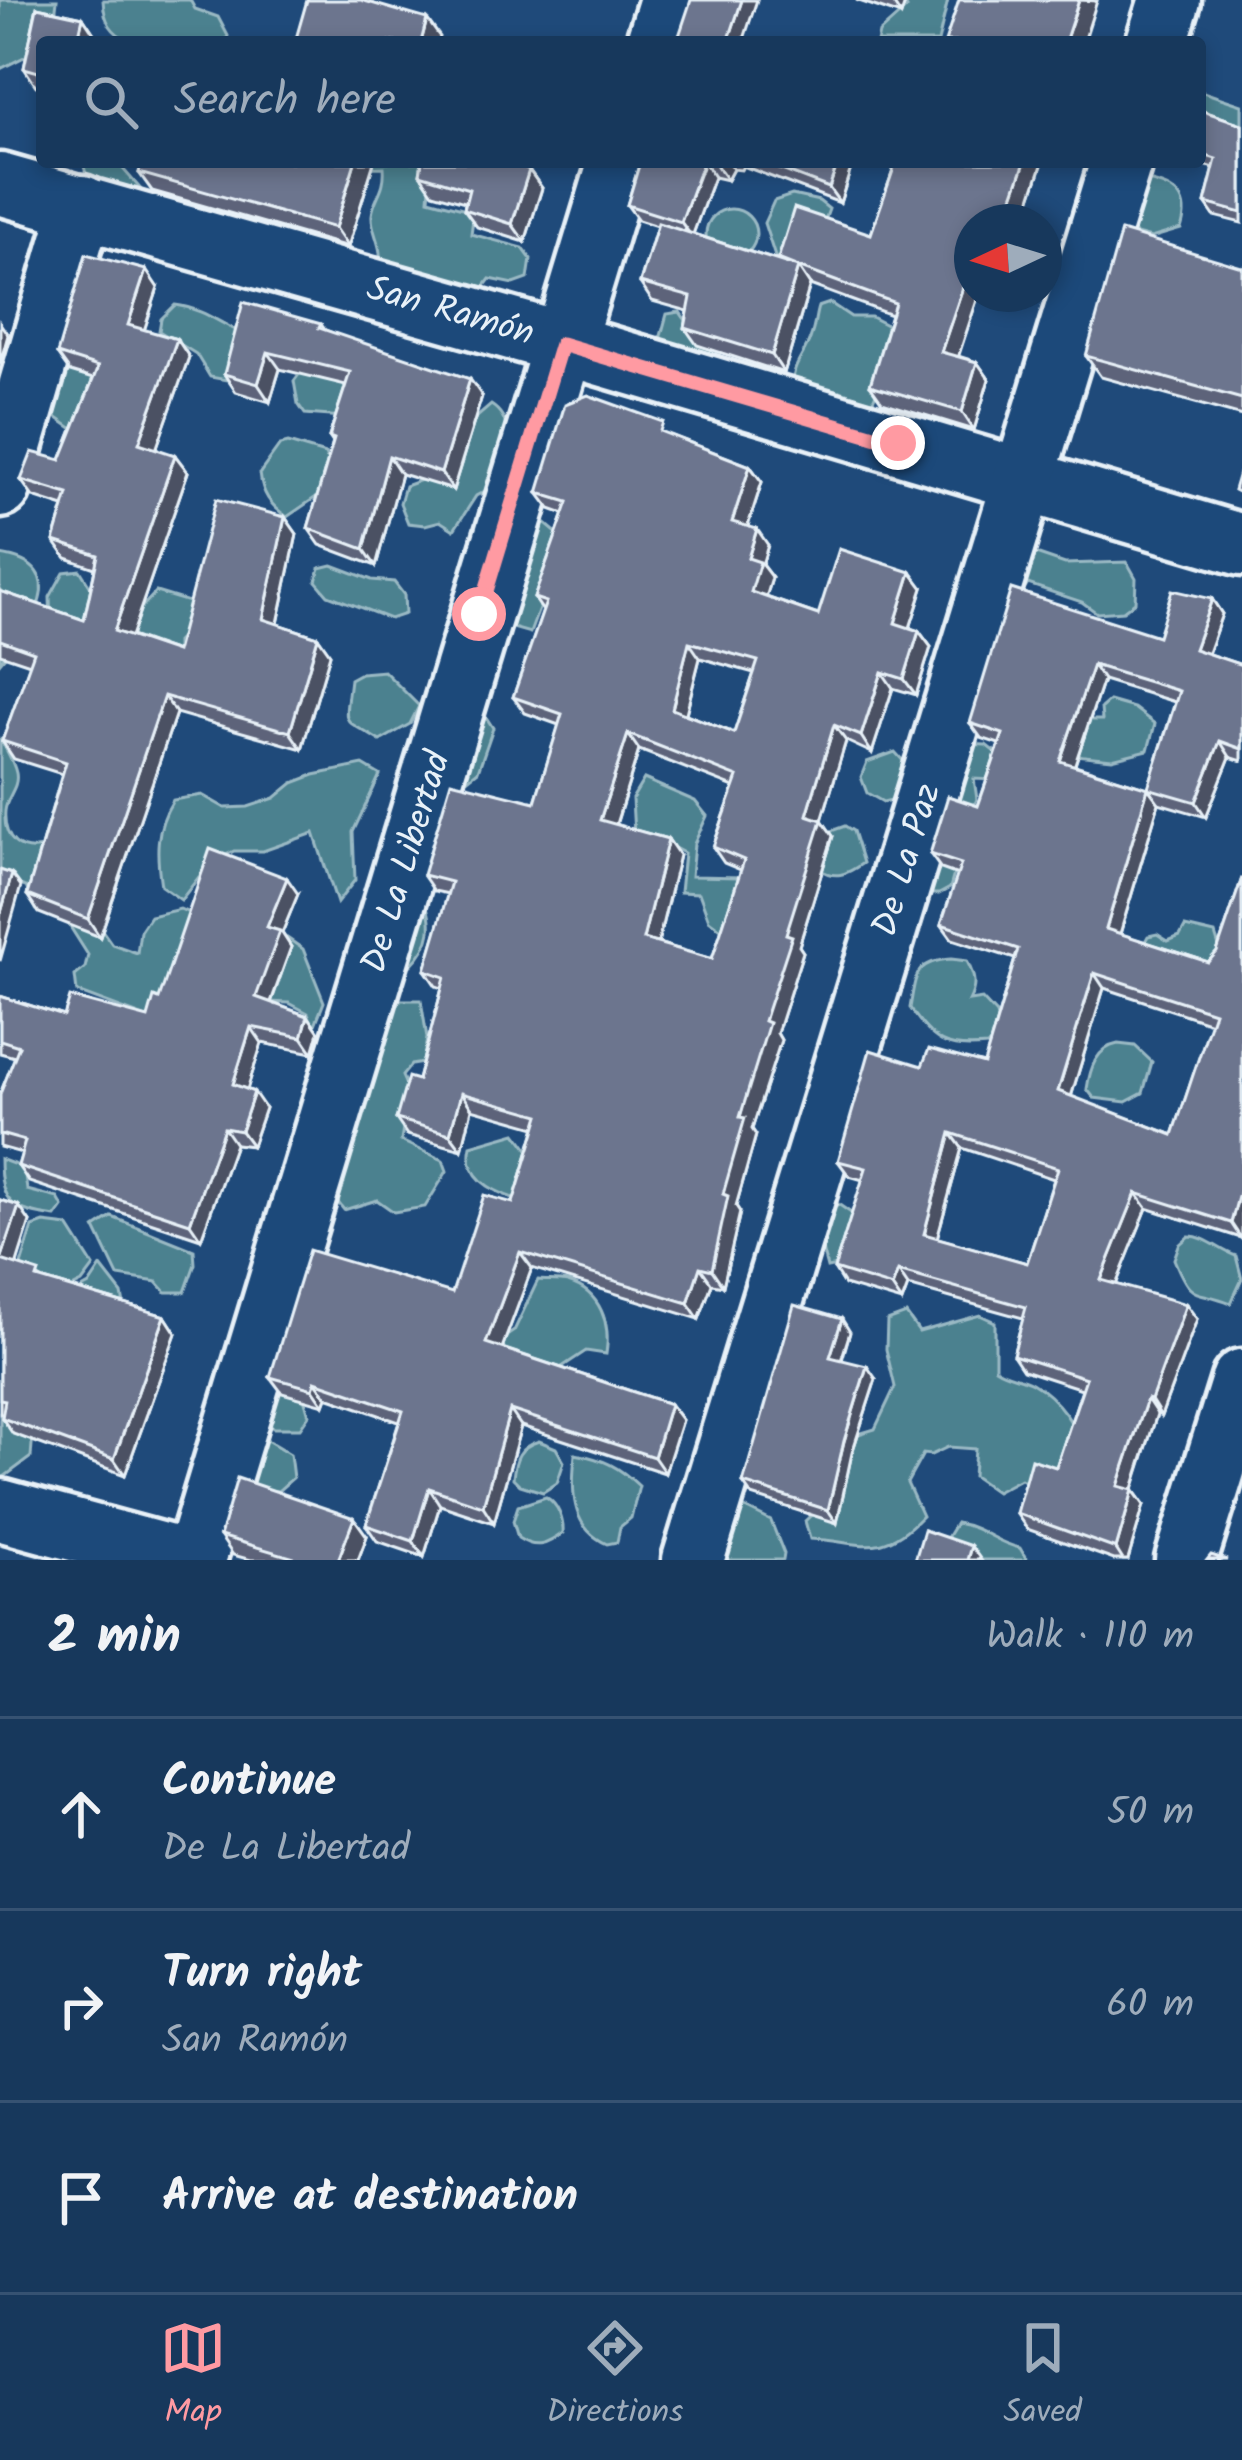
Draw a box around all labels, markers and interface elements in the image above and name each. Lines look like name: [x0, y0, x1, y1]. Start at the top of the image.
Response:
search box: [36, 36, 1206, 168]
text: Search here: [174, 66, 396, 138]
icon: search: [78, 69, 144, 135]
north arrow: [954, 204, 1062, 312]
street label: San Ramón: [360, 261, 541, 362]
route end: [871, 416, 925, 470]
route start: [452, 587, 506, 641]
street label: De La Libertad: [346, 744, 467, 980]
street label: De La Paz: [857, 777, 958, 944]
text: 2 min: [48, 1598, 181, 1679]
text: Walk · 110 m: [986, 1607, 1194, 1669]
text: Continue: [162, 1747, 336, 1819]
icon: ahead: [48, 1781, 114, 1847]
text: 50 m: [1107, 1783, 1194, 1845]
text: De La Libertad: [162, 1819, 410, 1881]
text: Turn right: [162, 1939, 362, 2011]
icon: right: [48, 1973, 114, 2039]
text: 60 m: [1106, 1975, 1194, 2037]
text: San Ramón: [162, 2011, 348, 2073]
text: Arrive at destination: [162, 2162, 578, 2234]
icon: arrive: [48, 2165, 114, 2231]
tab: Map: [160, 2315, 226, 2440]
tab: Directions: [546, 2315, 683, 2440]
tab: Saved: [1004, 2315, 1082, 2440]

